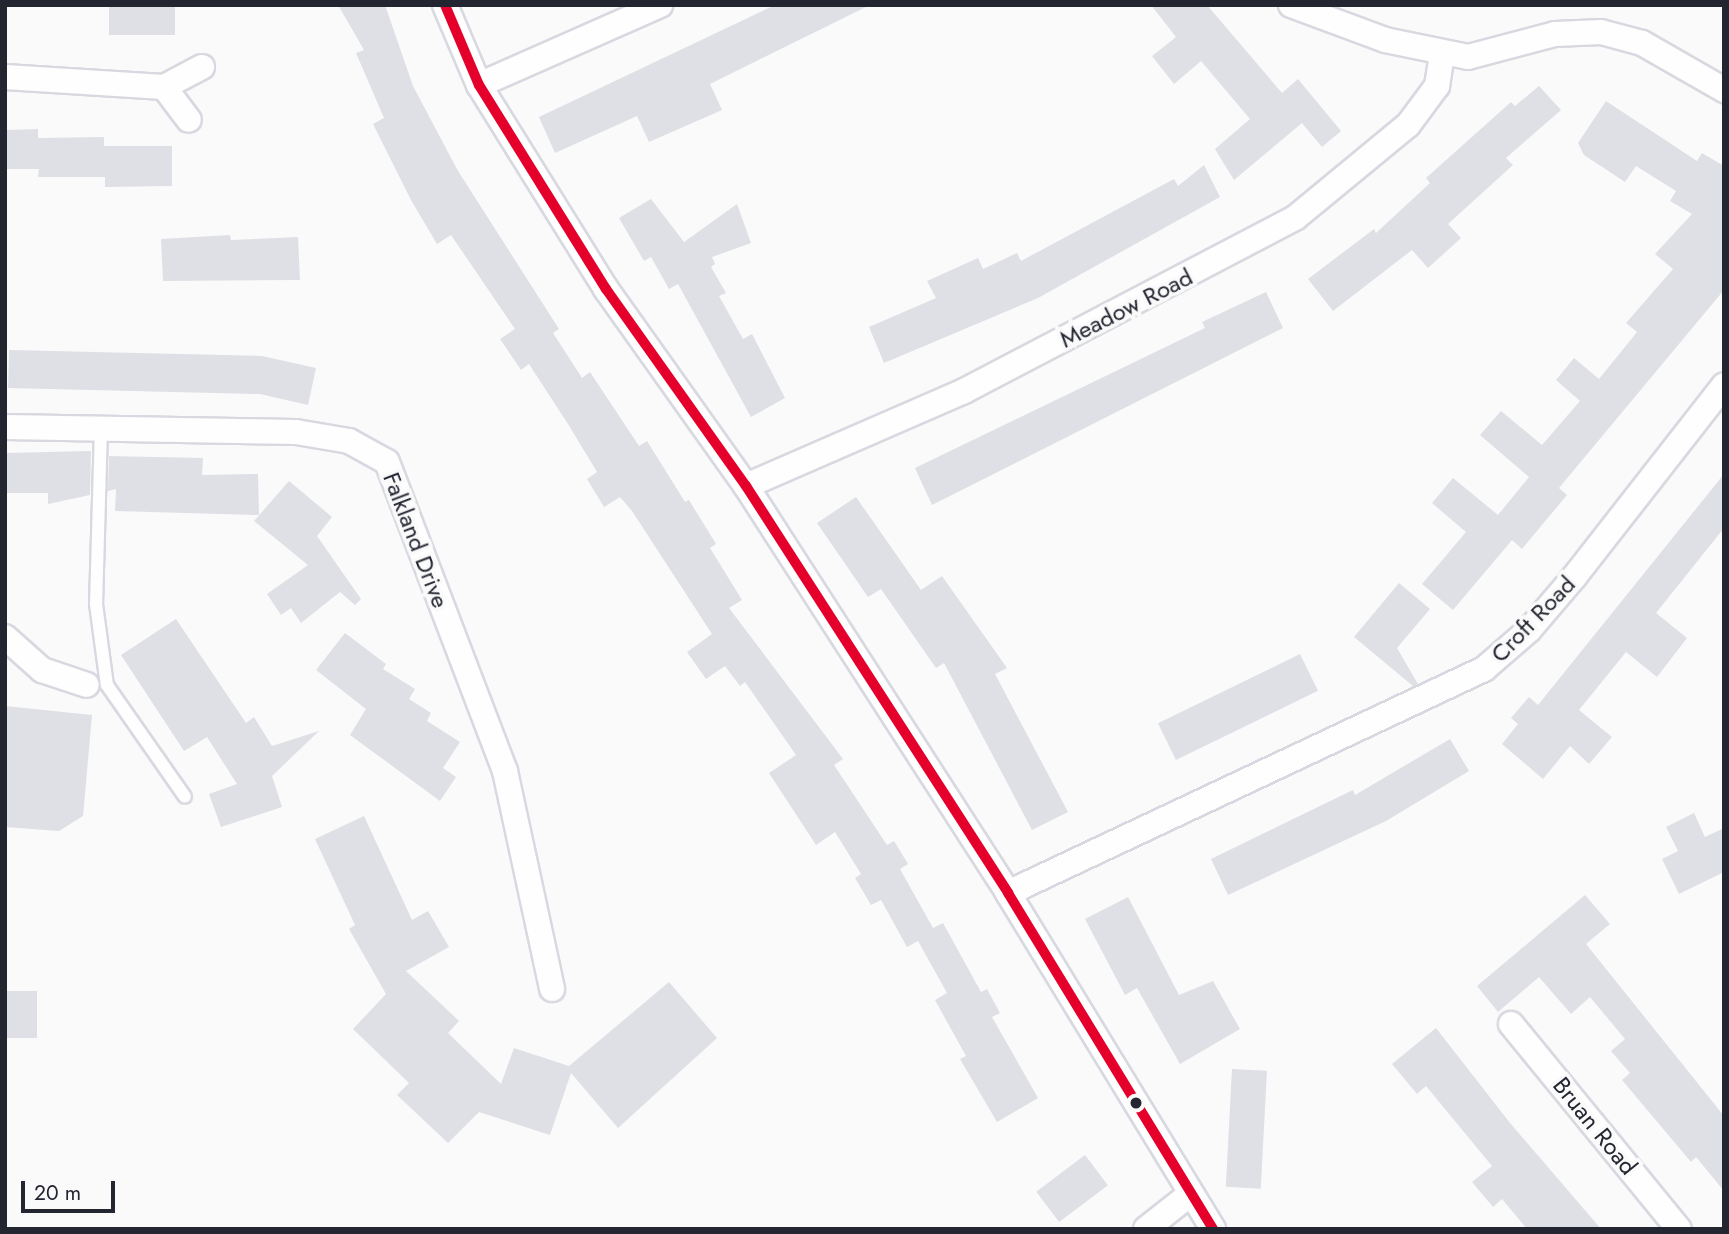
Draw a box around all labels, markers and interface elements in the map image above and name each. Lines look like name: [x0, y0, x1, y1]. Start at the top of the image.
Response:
street label: Meadow Road: [1055, 262, 1197, 354]
street label: Falkland Drive: [377, 468, 455, 612]
street label: Croft Road: [1485, 570, 1581, 668]
street label: Bruan Road: [1547, 1071, 1643, 1181]
unlabelled marker: [1129, 1096, 1143, 1110]
scale bar: [24, 1168, 119, 1212]
text: 20 m: [34, 1178, 81, 1208]

